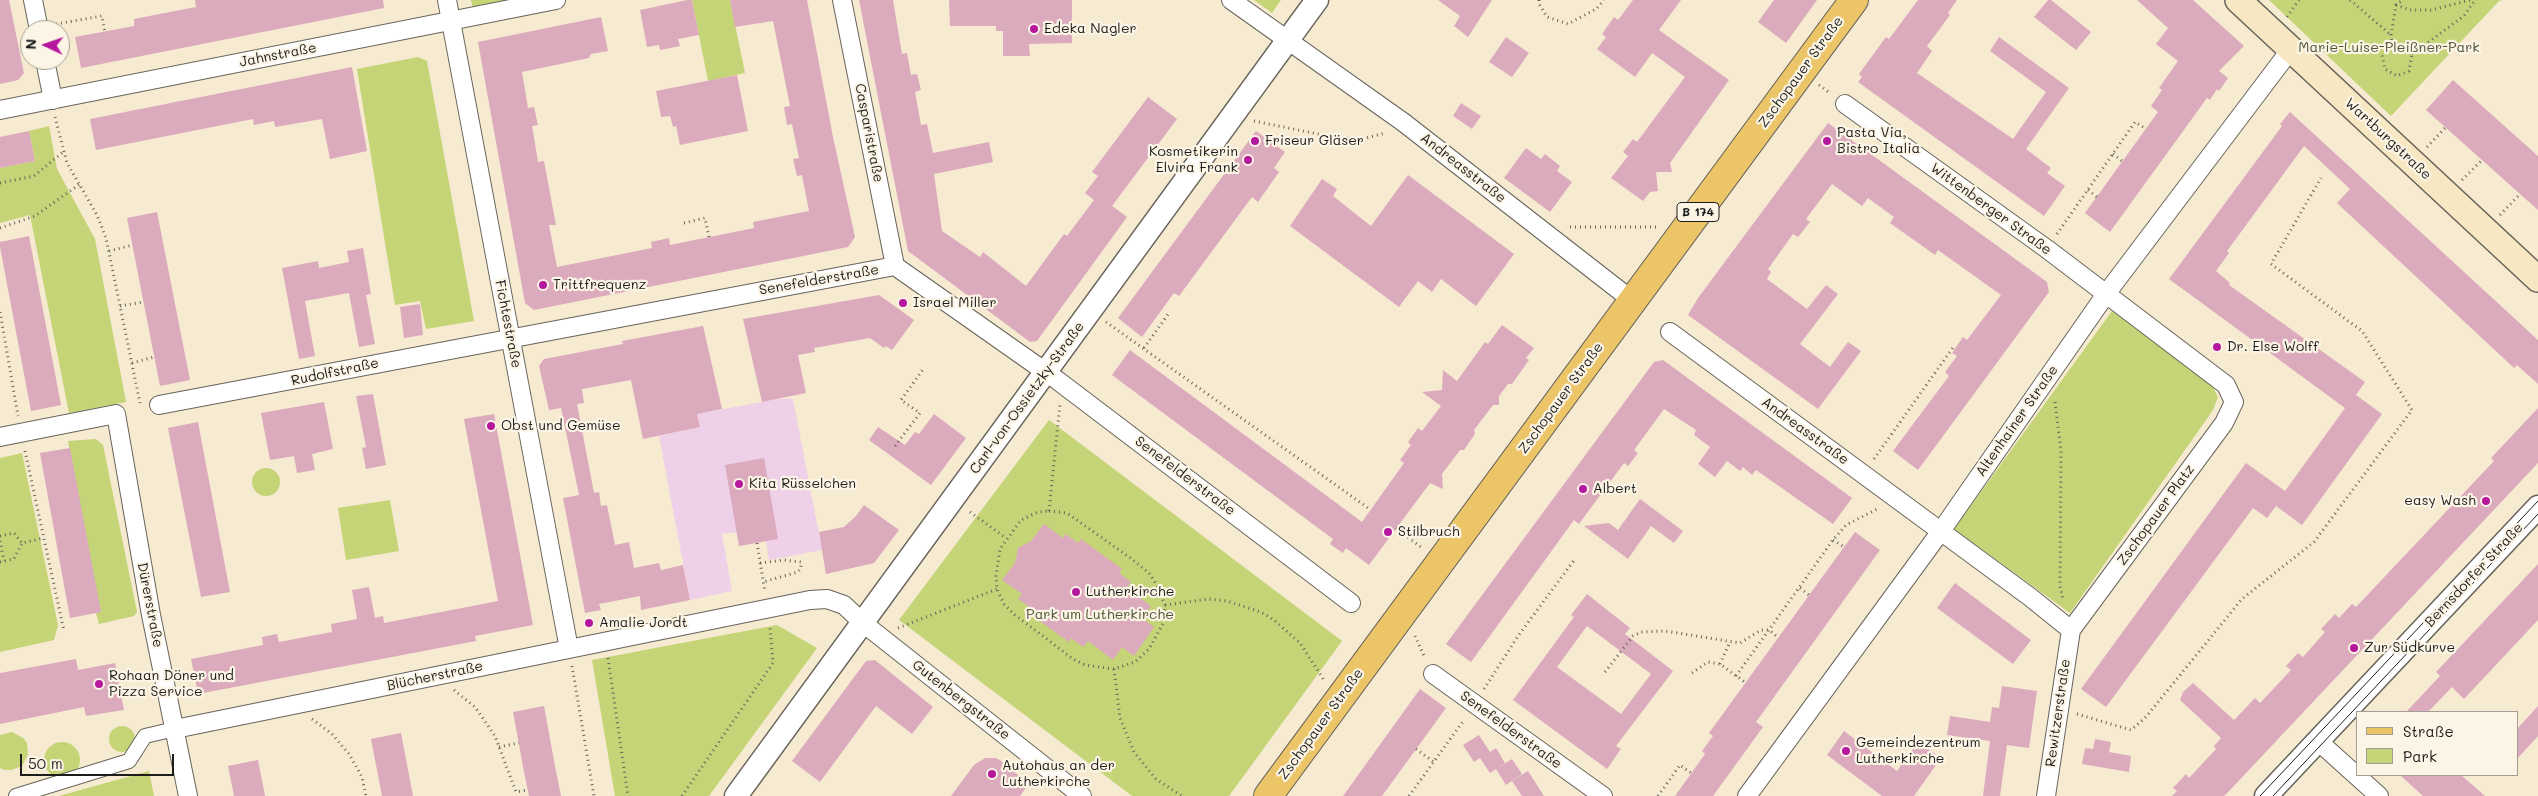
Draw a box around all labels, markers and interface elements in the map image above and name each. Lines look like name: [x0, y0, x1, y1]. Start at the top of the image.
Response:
street label: Zschopauer Straße: [1755, 13, 1847, 131]
north arrow: [20, 20, 70, 70]
place label: Edeka Nagler: [1044, 21, 1137, 37]
marker: Edeka Nagler: [1028, 23, 1040, 35]
text: N: [21, 38, 40, 50]
street label: Jahnstraße: [238, 39, 318, 71]
park label: Marie-Luise-Pleißner-Park: [2298, 40, 2480, 56]
street label: Casparistraße: [851, 82, 887, 184]
street label: Wartburgstraße: [2341, 95, 2435, 183]
place label: Pasta Via, Bistro Italia: [1837, 125, 1920, 158]
street label: Andreasstraße: [1417, 129, 1509, 207]
place label: Friseur Gläser: [1265, 133, 1364, 149]
marker: Friseur Gläser: [1249, 135, 1261, 147]
marker: Pasta Via, Bistro Italia: [1821, 135, 1833, 147]
place label: Kosmetikerin Elvira Frank: [1149, 144, 1238, 176]
marker: Kosmetikerin Elvira Frank: [1242, 154, 1254, 166]
street label: Wittenberger Straße: [1927, 159, 2055, 259]
road number: B 174: [1677, 202, 1719, 222]
street label: Senefelderstraße: [758, 261, 880, 299]
place label: Trittfrequenz: [553, 277, 646, 293]
street label: Fichtestraße: [491, 279, 525, 369]
marker: Trittfrequenz: [537, 279, 549, 291]
place label: Israel Miller: [913, 295, 997, 311]
marker: Israel Miller: [897, 297, 909, 309]
street label: Carl-von-Ossietzky-Straße: [966, 319, 1088, 477]
street label: Zschopauer Straße: [1515, 339, 1607, 457]
place label: Dr. Else Wolff: [2227, 339, 2319, 355]
marker: Dr. Else Wolff: [2211, 341, 2223, 353]
street label: Rudolfstraße: [290, 355, 380, 389]
street label: Altenhainer Straße: [1972, 362, 2062, 480]
street label: Andreasstraße: [1758, 394, 1852, 468]
place label: Obst und Gemüse: [501, 418, 621, 434]
marker: Obst und Gemüse: [485, 420, 497, 432]
street label: Senefelderstraße: [1131, 433, 1239, 519]
street label: Zschopauer Platz: [2114, 461, 2198, 569]
place label: Kita Rüsselchen: [749, 476, 856, 492]
marker: Kita Rüsselchen: [733, 478, 745, 490]
place label: Albert: [1593, 481, 1637, 497]
marker: Albert: [1577, 483, 1589, 495]
place label: easy Wash: [2404, 493, 2476, 509]
marker: easy Wash: [2480, 495, 2492, 507]
street label: Bernsdorfer Straße: [2421, 519, 2527, 631]
place label: Stilbruch: [1398, 524, 1460, 540]
marker: Stilbruch: [1382, 526, 1394, 538]
street label: Dürerstraße: [134, 561, 166, 649]
place label: Lutherkirche: [1086, 584, 1174, 600]
marker: Lutherkirche: [1070, 586, 1082, 598]
park label: Park um Lutherkirche: [1026, 607, 1174, 623]
place label: Amalie Jordt: [599, 615, 688, 631]
marker: Amalie Jordt: [583, 617, 595, 629]
place label: Zur Südkurve: [2364, 640, 2455, 656]
marker: Zur Südkurve: [2348, 642, 2360, 654]
street label: Gutenbergstraße: [909, 657, 1013, 743]
street label: Blücherstraße: [385, 658, 485, 694]
street label: Rewitzerstraße: [2042, 658, 2074, 768]
street label: Zschopauer Straße: [1275, 665, 1367, 783]
place label: Rohaan Döner und Pizza Service: [109, 668, 234, 700]
marker: Rohaan Döner und Pizza Service: [93, 678, 105, 690]
street label: Senefelderstraße: [1457, 688, 1565, 772]
legend: [2356, 711, 2518, 776]
text: Straße: [2403, 721, 2454, 741]
place label: Gemeindezentrum Lutherkirche: [1856, 735, 1981, 768]
scale bar: [22, 744, 176, 776]
marker: Gemeindezentrum Lutherkirche: [1840, 745, 1852, 757]
text: Park: [2403, 746, 2437, 766]
text: 50 m: [28, 753, 63, 773]
place label: Autohaus an der Lutherkirche: [1002, 758, 1115, 790]
marker: Autohaus an der Lutherkirche: [986, 768, 998, 780]

